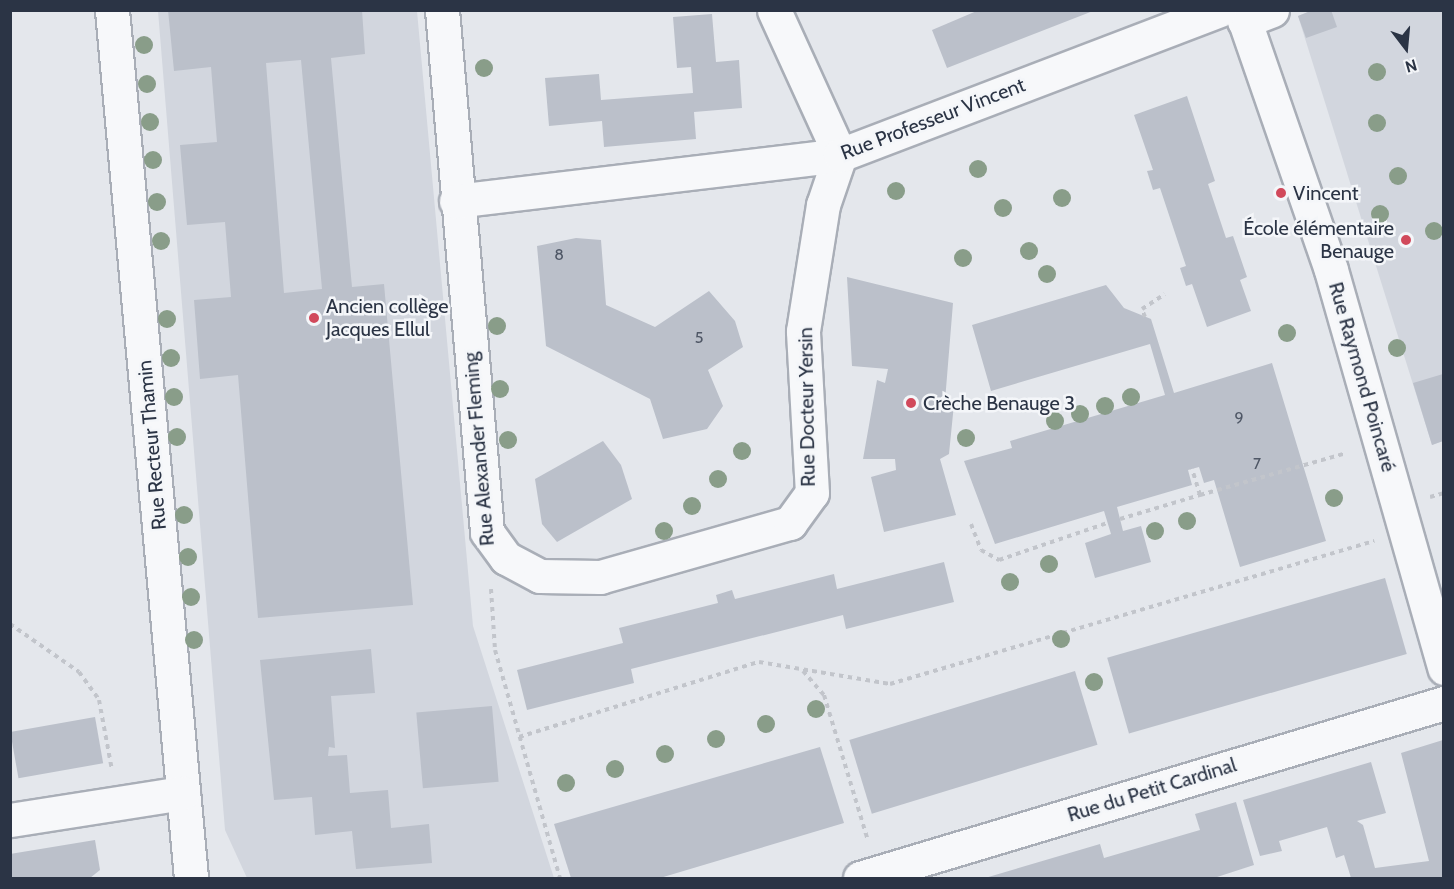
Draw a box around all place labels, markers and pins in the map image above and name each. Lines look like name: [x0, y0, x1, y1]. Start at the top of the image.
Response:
place label: Vincent: [1293, 181, 1358, 205]
marker: Vincent: [1274, 186, 1288, 200]
place label: École élémentaire Benauge: [1243, 216, 1394, 263]
marker: École élémentaire Benauge: [1399, 233, 1413, 247]
place label: Ancien collège Jacques Ellul: [326, 294, 448, 341]
marker: Ancien collège Jacques Ellul: [307, 311, 321, 325]
place label: Crèche Benauge 3: [923, 391, 1075, 415]
marker: Crèche Benauge 3: [904, 396, 918, 410]

